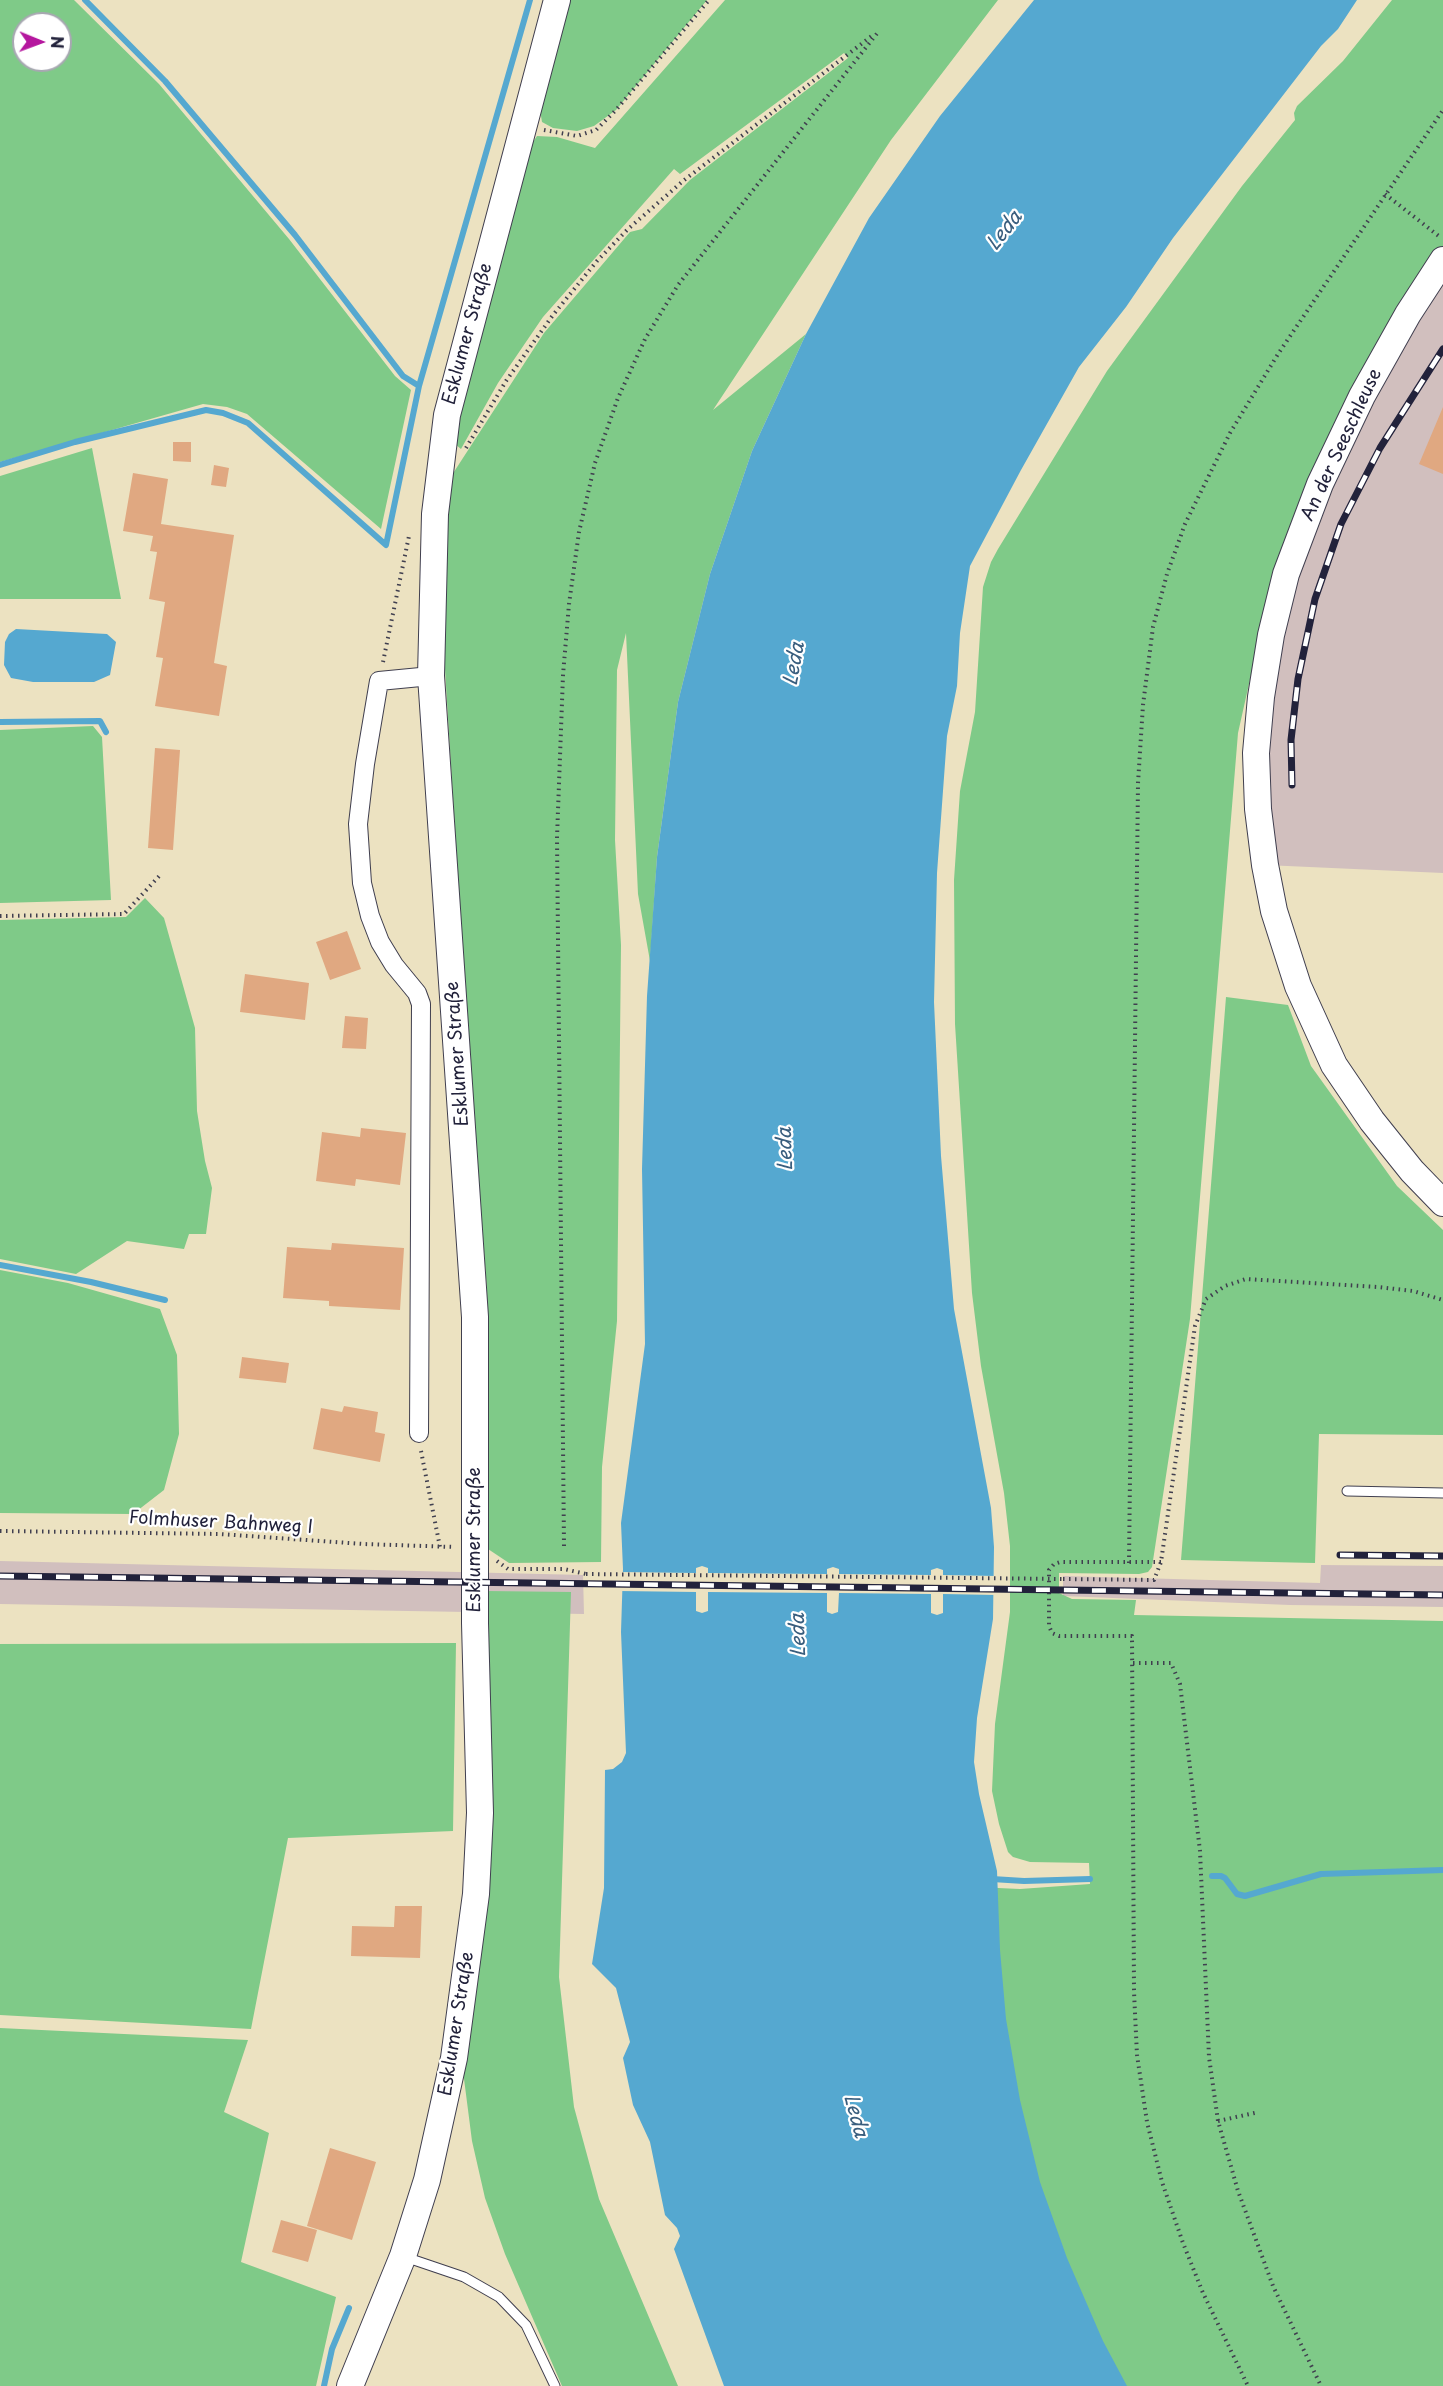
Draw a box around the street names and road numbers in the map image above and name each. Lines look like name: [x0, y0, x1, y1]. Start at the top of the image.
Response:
street label: Esklumer Straße: [439, 261, 497, 407]
street label: An der Seeschleuse: [1297, 366, 1387, 524]
street label: Esklumer Straße: [442, 981, 474, 1127]
street label: Esklumer Straße: [464, 1467, 486, 1613]
street label: Folmhuser Bahnweg I: [128, 1507, 314, 1539]
street label: Esklumer Straße: [435, 1950, 479, 2098]

